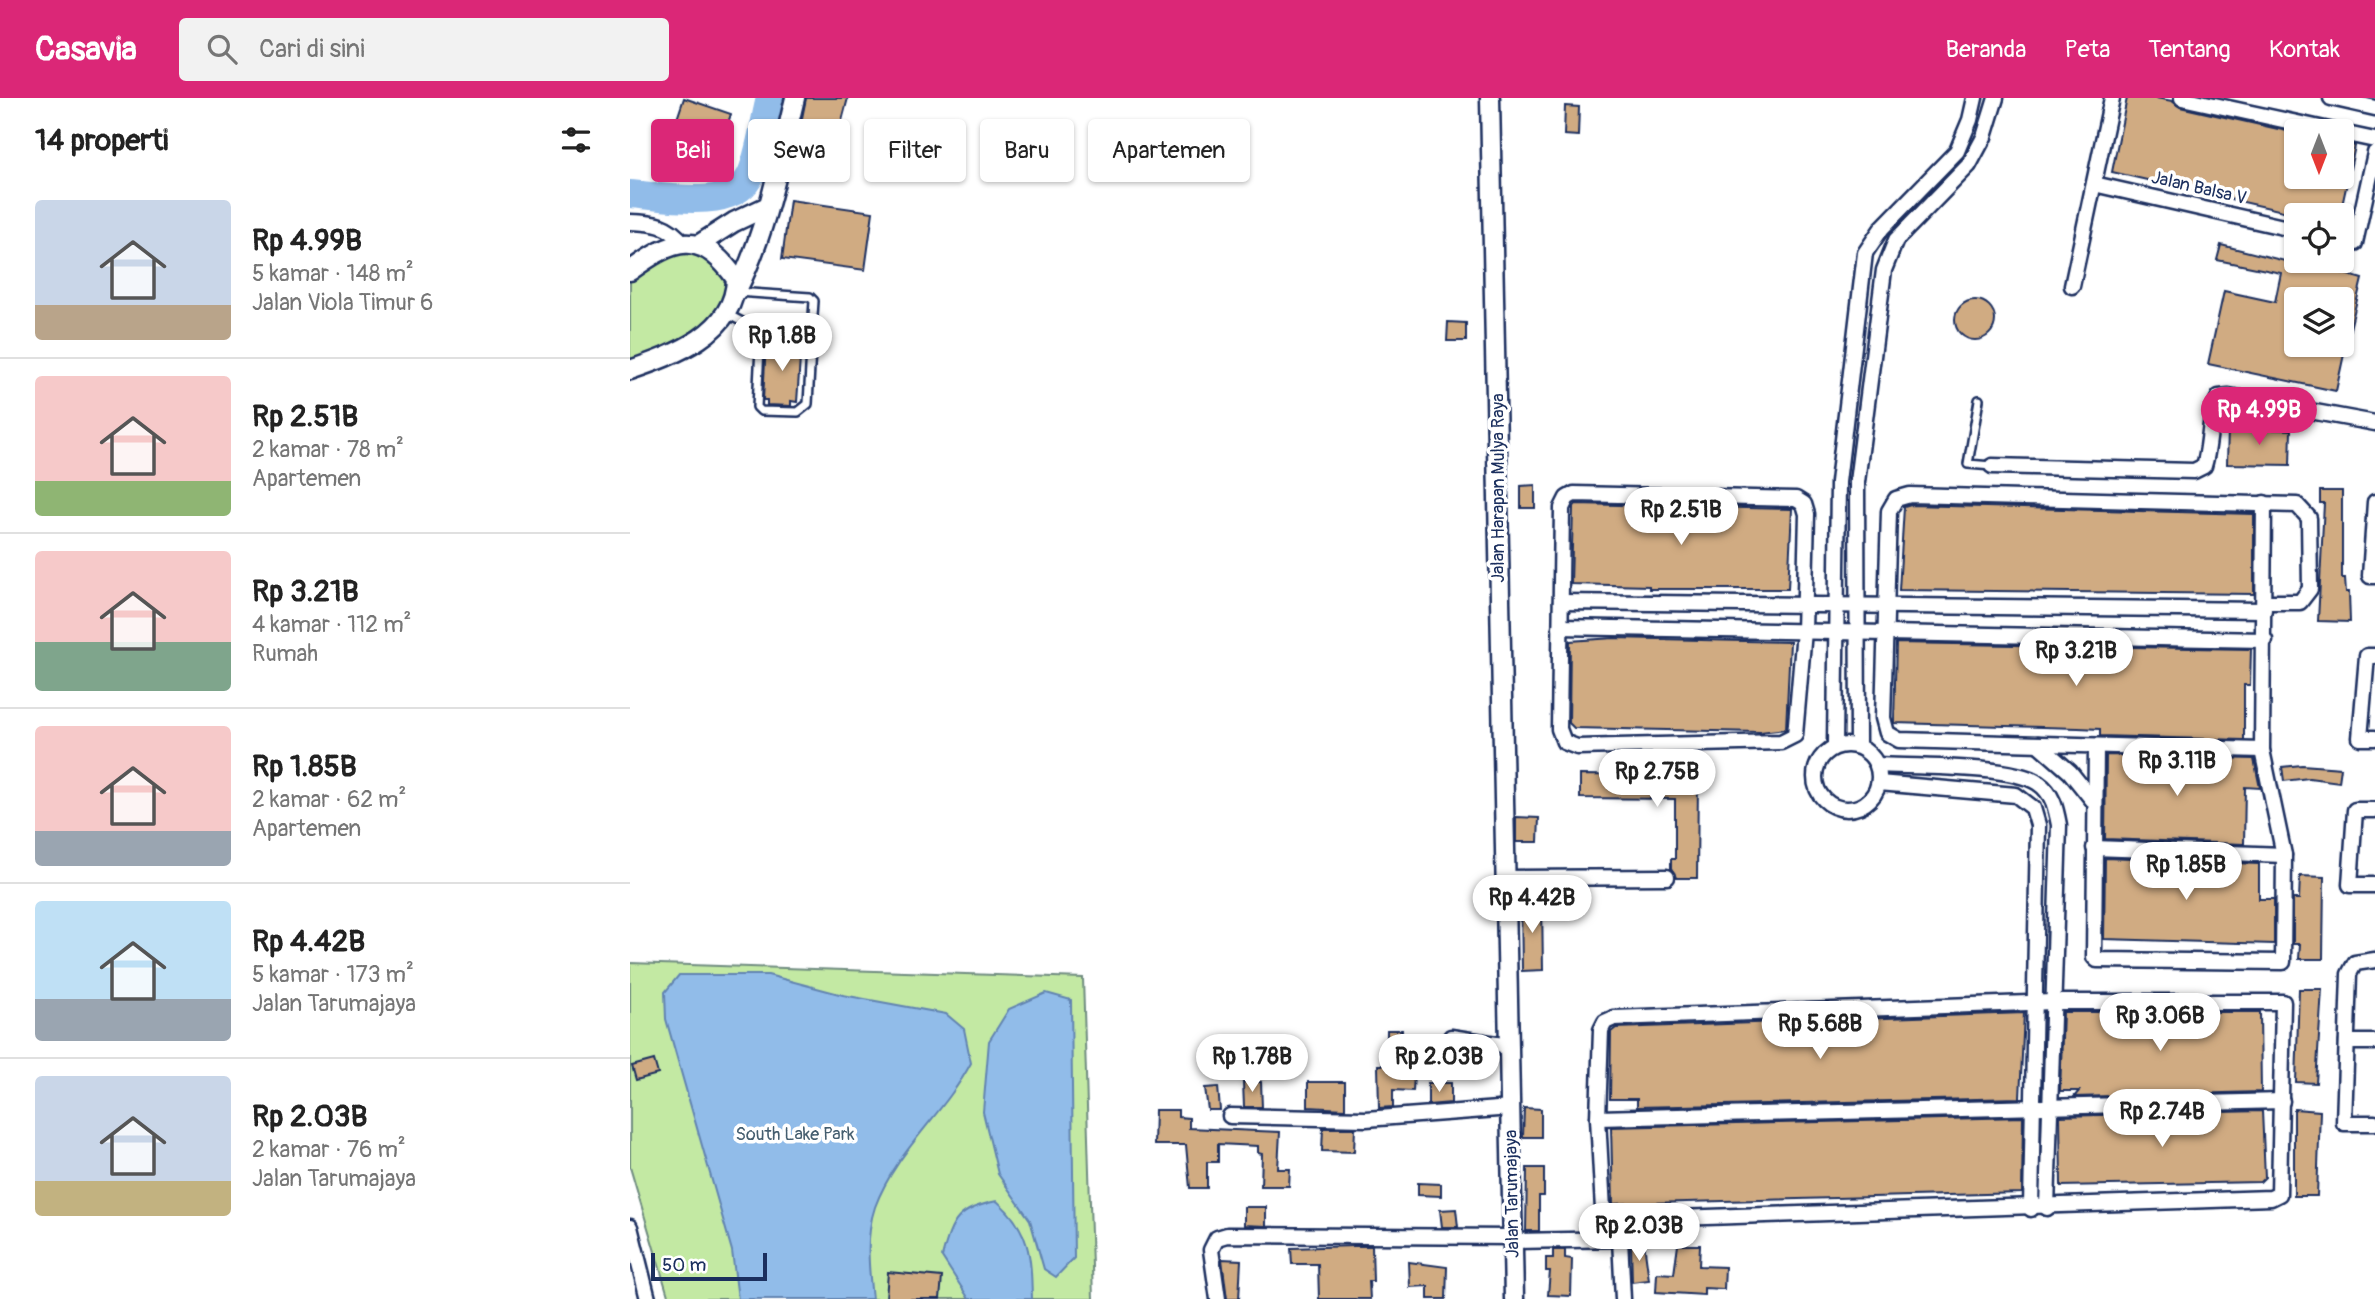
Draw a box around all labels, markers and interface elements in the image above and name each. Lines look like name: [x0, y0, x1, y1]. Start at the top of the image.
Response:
search box: [179, 18, 669, 81]
text: Casavia: [35, 29, 137, 70]
icon: search: [203, 30, 241, 68]
text: Cari di sini: [259, 33, 365, 65]
text: Beranda: [1945, 35, 2026, 64]
text: Peta: [2064, 35, 2110, 64]
text: Tentang: [2148, 35, 2231, 64]
text: Kontak: [2269, 35, 2340, 64]
chip: Beli: [651, 119, 734, 182]
chip: Sewa: [748, 119, 850, 182]
chip: Filter: [864, 119, 966, 182]
chip: Baru: [980, 119, 1074, 182]
chip: Apartemen: [1088, 119, 1250, 182]
north arrow: [2284, 119, 2354, 189]
map controls: [2284, 119, 2354, 357]
icon: filters: [557, 121, 595, 159]
text: 14 properti: [35, 122, 168, 159]
street label: Jalan Balsa V: [2149, 166, 2249, 210]
button: locate: [2284, 203, 2354, 273]
text: Rp 4.99B: [252, 222, 362, 259]
icon: home: [91, 228, 175, 312]
text: 5 kamar · 148 m²: [252, 259, 414, 288]
button: layers: [2284, 287, 2354, 357]
text: Jalan Viola Timur 6: [252, 288, 433, 317]
pin: Rp 1.8B: [717, 314, 847, 373]
text: Rp 1.8B: [748, 321, 816, 350]
pin: Rp 4.99B: [2187, 388, 2331, 447]
street label: Jalan Harapan Mulya Raya: [1487, 393, 1510, 583]
text: Rp 4.99B: [2217, 395, 2301, 424]
text: Rp 2.51B: [252, 398, 358, 435]
icon: home: [91, 404, 175, 488]
text: 2 kamar · 78 m²: [252, 435, 404, 464]
text: Apartemen: [252, 464, 361, 493]
pin: Rp 2.51B: [1609, 488, 1753, 547]
text: Rp 2.51B: [1640, 495, 1722, 524]
text: Rp 3.21B: [252, 573, 359, 610]
icon: home: [91, 579, 175, 663]
text: 4 kamar · 112 m²: [252, 610, 411, 639]
pin: Rp 3.21B: [2004, 628, 2148, 688]
text: Rp 3.21B: [2035, 636, 2117, 665]
text: Rumah: [252, 639, 318, 668]
pin: Rp 3.11B: [2105, 738, 2249, 798]
text: Rp 3.11B: [2138, 746, 2216, 775]
text: Rp 1.85B: [252, 748, 357, 785]
pin: Rp 2.75B: [1585, 750, 1729, 809]
icon: home: [91, 754, 175, 838]
text: Rp 2.75B: [1615, 757, 1699, 786]
text: 2 kamar · 62 m²: [252, 785, 406, 814]
text: Apartemen: [252, 814, 361, 843]
pin: Rp 1.85B: [2114, 842, 2258, 902]
text: Rp 1.85B: [2146, 850, 2226, 879]
pin: Rp 4.42B: [1460, 876, 1604, 935]
text: Rp 4.42B: [1489, 883, 1575, 912]
text: Rp 4.42B: [252, 923, 365, 960]
icon: home: [91, 929, 175, 1013]
text: 5 kamar · 173 m²: [252, 960, 414, 989]
text: Jalan Tarumajaya: [252, 989, 416, 1018]
pin: Rp 3.06B: [2088, 993, 2232, 1053]
text: Rp 3.06B: [2115, 1001, 2205, 1030]
pin: Rp 5.68B: [1748, 1002, 1892, 1061]
text: Rp 5.68B: [1778, 1009, 1862, 1038]
pin: Rp 1.78B: [1180, 1034, 1324, 1094]
pin: Rp 2.03B: [1367, 1034, 1511, 1094]
text: Rp 1.78B: [1212, 1042, 1292, 1071]
text: Rp 2.03B: [1395, 1042, 1483, 1071]
pin: Rp 2.74B: [2090, 1090, 2234, 1149]
text: Rp 2.74B: [2119, 1097, 2205, 1126]
text: Rp 2.03B: [252, 1098, 368, 1135]
icon: home: [91, 1104, 175, 1188]
park label: South Lake Park: [735, 1123, 855, 1146]
street label: Jalan Tarumajaya: [1499, 1130, 1525, 1258]
text: 2 kamar · 76 m²: [252, 1135, 406, 1164]
text: Jalan Tarumajaya: [252, 1164, 416, 1193]
pin: Rp 2.03B: [1567, 1204, 1711, 1263]
text: Rp 2.03B: [1595, 1211, 1683, 1240]
scale bar: [651, 1250, 766, 1282]
text: 50 m: [662, 1253, 706, 1277]

